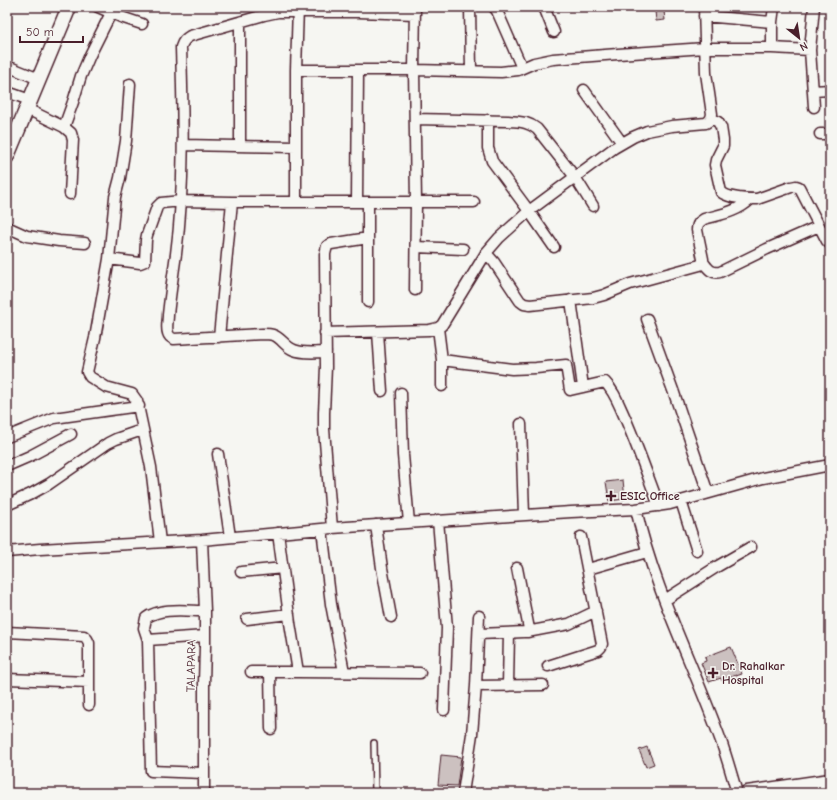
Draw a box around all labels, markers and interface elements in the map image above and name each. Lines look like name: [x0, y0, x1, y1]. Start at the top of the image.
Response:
scale bar: [20, 18, 83, 44]
north arrow: [779, 18, 819, 58]
text: 50 m: [26, 25, 54, 39]
text: N: [797, 39, 810, 54]
place label: ESIC Office: [620, 489, 680, 503]
marker: ESIC Office: [605, 490, 617, 502]
street label: TALAPARA: [184, 640, 198, 692]
place label: Dr. Rahalkar Hospital: [722, 659, 785, 687]
marker: Dr. Rahalkar Hospital: [707, 667, 719, 679]

